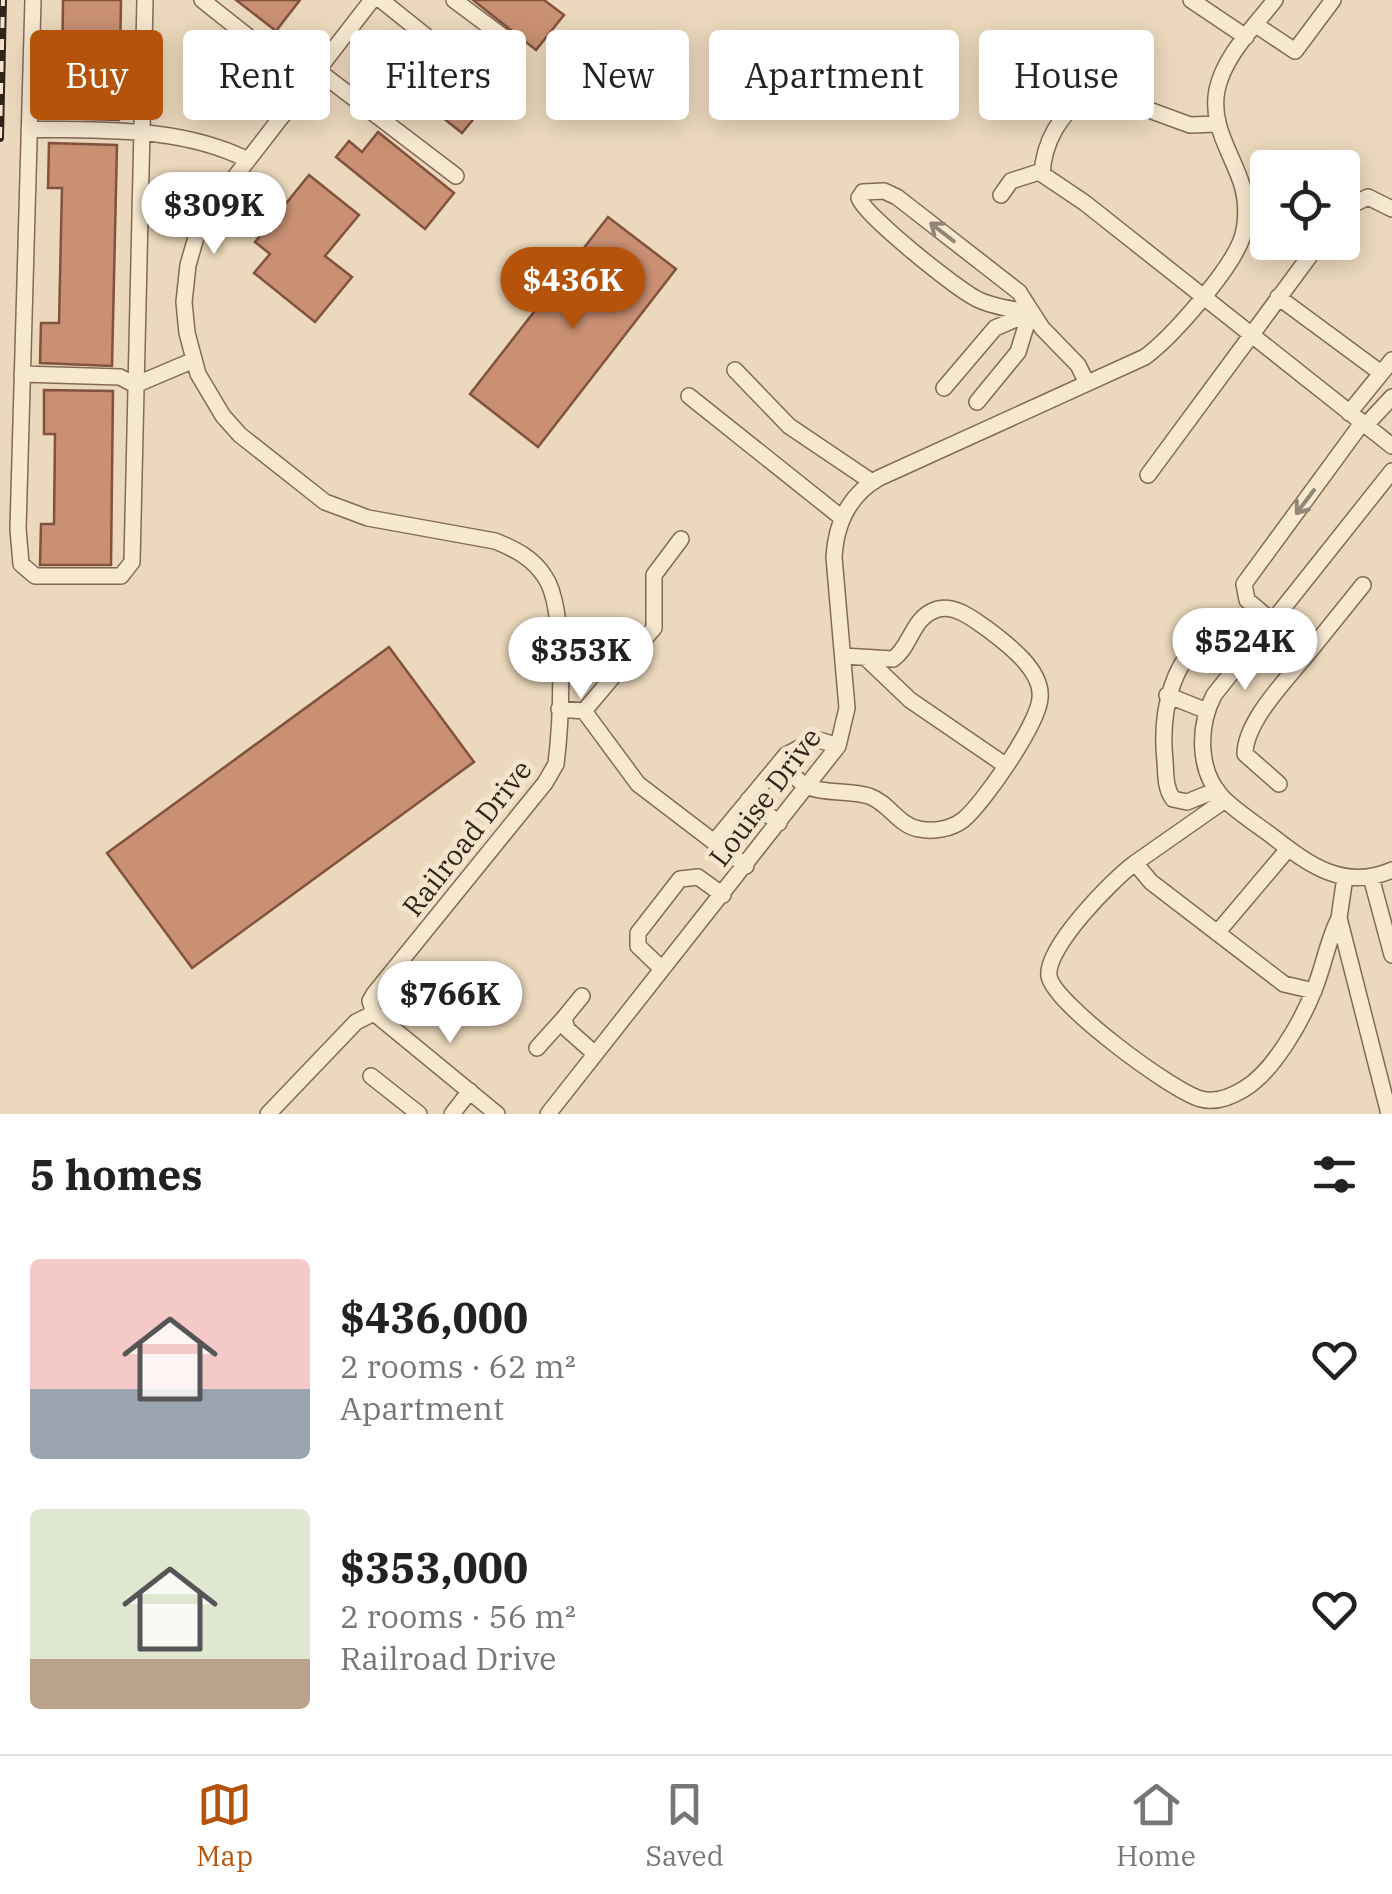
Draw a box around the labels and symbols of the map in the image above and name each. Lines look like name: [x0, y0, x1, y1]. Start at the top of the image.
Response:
pin: $309K: [144, 172, 284, 257]
one-way arrow: [929, 222, 956, 243]
pin: $436K: [503, 247, 643, 332]
one-way arrow: [1294, 488, 1315, 515]
pin: $524K: [1175, 608, 1315, 693]
pin: $353K: [511, 617, 651, 702]
street label: Louise Drive: [700, 720, 829, 873]
street label: Railroad Drive: [394, 752, 539, 924]
pin: $766K: [380, 961, 520, 1046]

